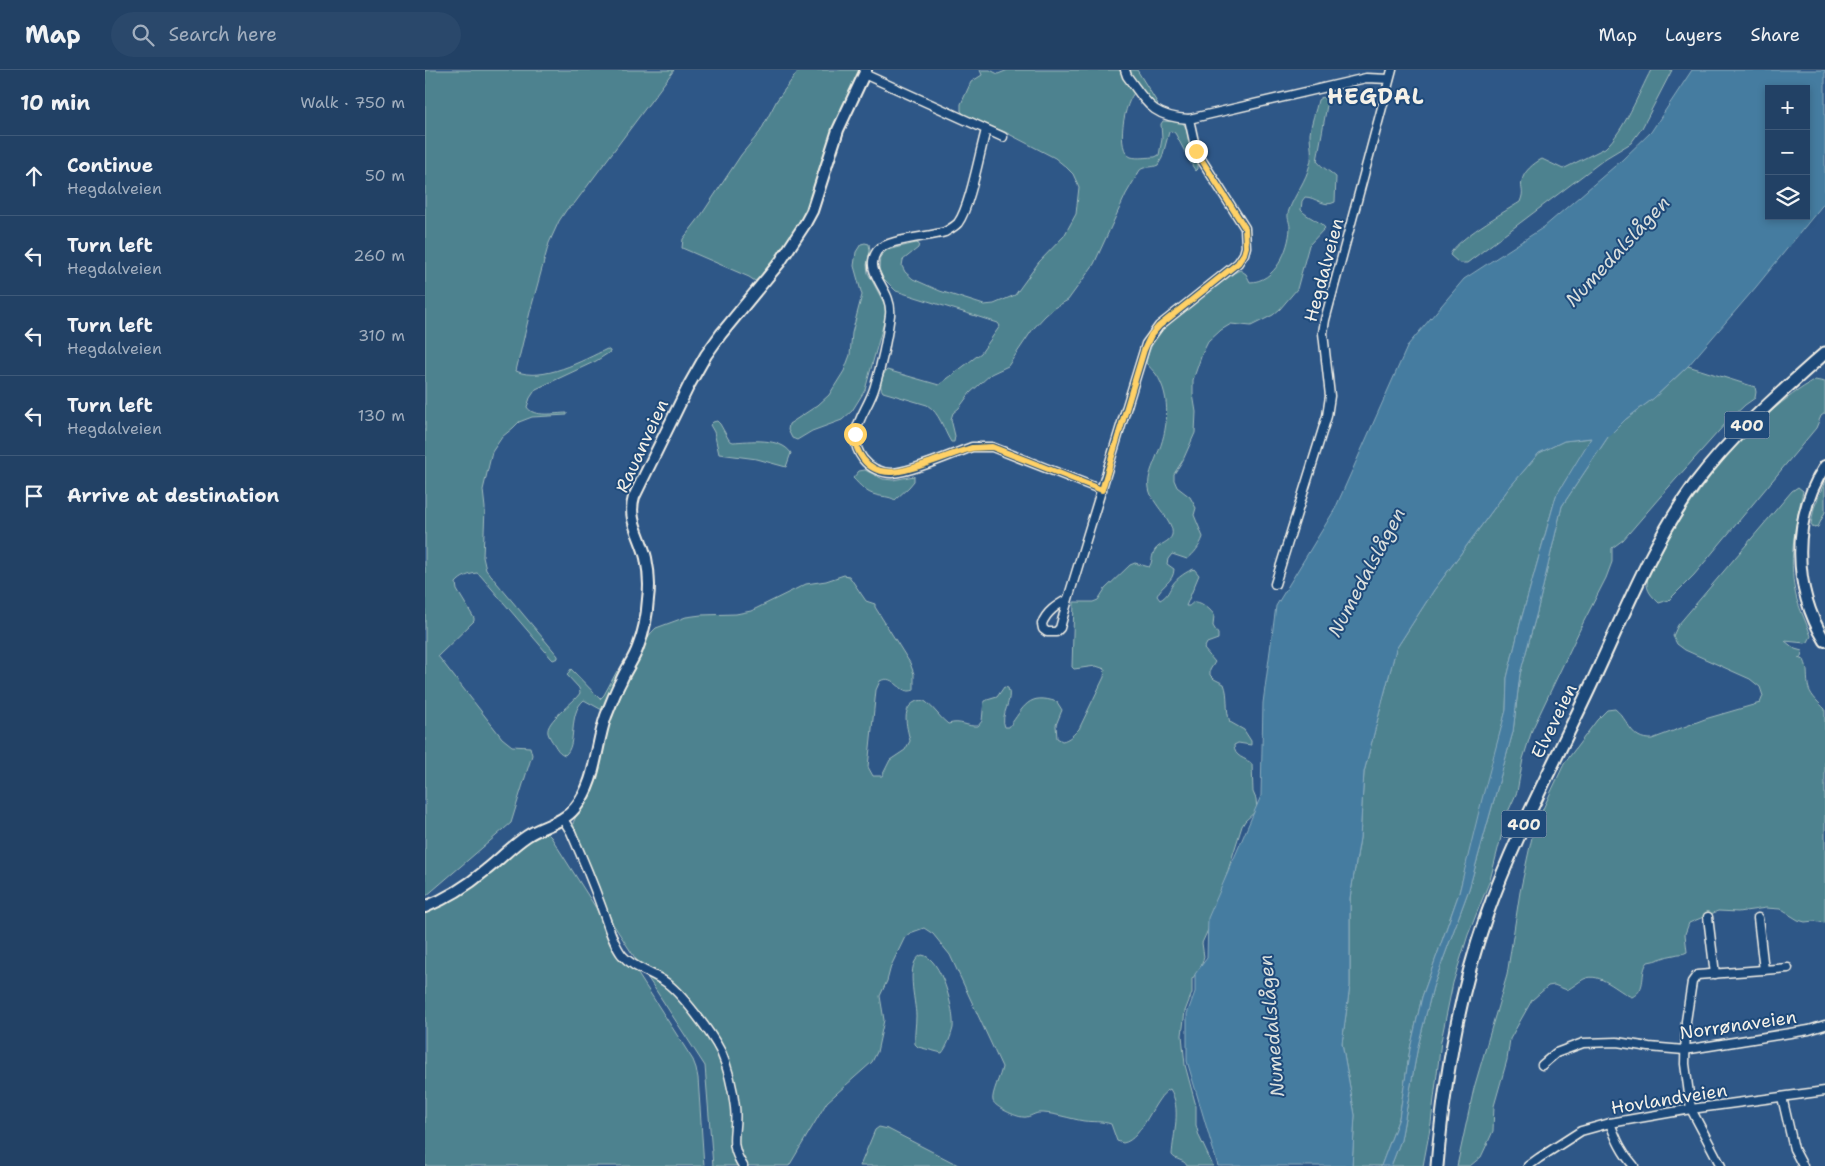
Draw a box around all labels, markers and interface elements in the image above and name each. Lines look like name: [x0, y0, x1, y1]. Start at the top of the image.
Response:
search box: [111, 12, 461, 57]
text: Map: [25, 19, 81, 51]
icon: search: [129, 21, 157, 49]
text: Search here: [169, 22, 277, 47]
text: Map: [1599, 23, 1637, 47]
text: Layers: [1665, 23, 1722, 47]
text: Share: [1750, 23, 1800, 47]
district label: HEGDAL: [1327, 82, 1425, 111]
map controls: [1765, 85, 1810, 220]
button: +: [1765, 85, 1810, 130]
text: 10 min: [20, 89, 90, 117]
text: Walk · 750 m: [300, 92, 405, 113]
button: −: [1765, 130, 1810, 175]
route end: [1185, 140, 1208, 163]
text: Continue: [67, 153, 153, 178]
icon: ahead: [20, 162, 48, 190]
text: 50 m: [365, 165, 405, 186]
button: layers: [1765, 175, 1810, 220]
text: Hegdalveien: [67, 178, 162, 199]
water label: Numedalslågen: [1559, 191, 1675, 312]
street label: Hegdalveien: [1299, 215, 1349, 325]
text: Turn left: [67, 233, 153, 258]
icon: left: [20, 242, 48, 270]
text: 260 m: [353, 245, 405, 266]
text: Hegdalveien: [67, 258, 162, 279]
text: Turn left: [67, 313, 153, 338]
icon: left: [20, 322, 48, 350]
text: 310 m: [358, 325, 405, 346]
text: Hegdalveien: [67, 338, 162, 359]
text: Turn left: [67, 393, 153, 418]
street label: Rauanveien: [610, 395, 674, 497]
icon: left: [20, 402, 48, 430]
text: 130 m: [358, 405, 405, 426]
road number: 400: [1725, 412, 1769, 438]
text: Hegdalveien: [67, 418, 162, 439]
route start: [844, 423, 867, 446]
icon: arrive: [20, 482, 48, 510]
text: Arrive at destination: [67, 483, 279, 508]
water label: Numedalslågen: [1322, 503, 1411, 641]
street label: Elveveien: [1526, 680, 1582, 762]
road number: 400: [1501, 811, 1547, 838]
water label: Numedalslågen: [1253, 954, 1290, 1098]
street label: Norrønaveien: [1678, 1005, 1798, 1045]
street label: Hovlandveien: [1609, 1078, 1729, 1120]

